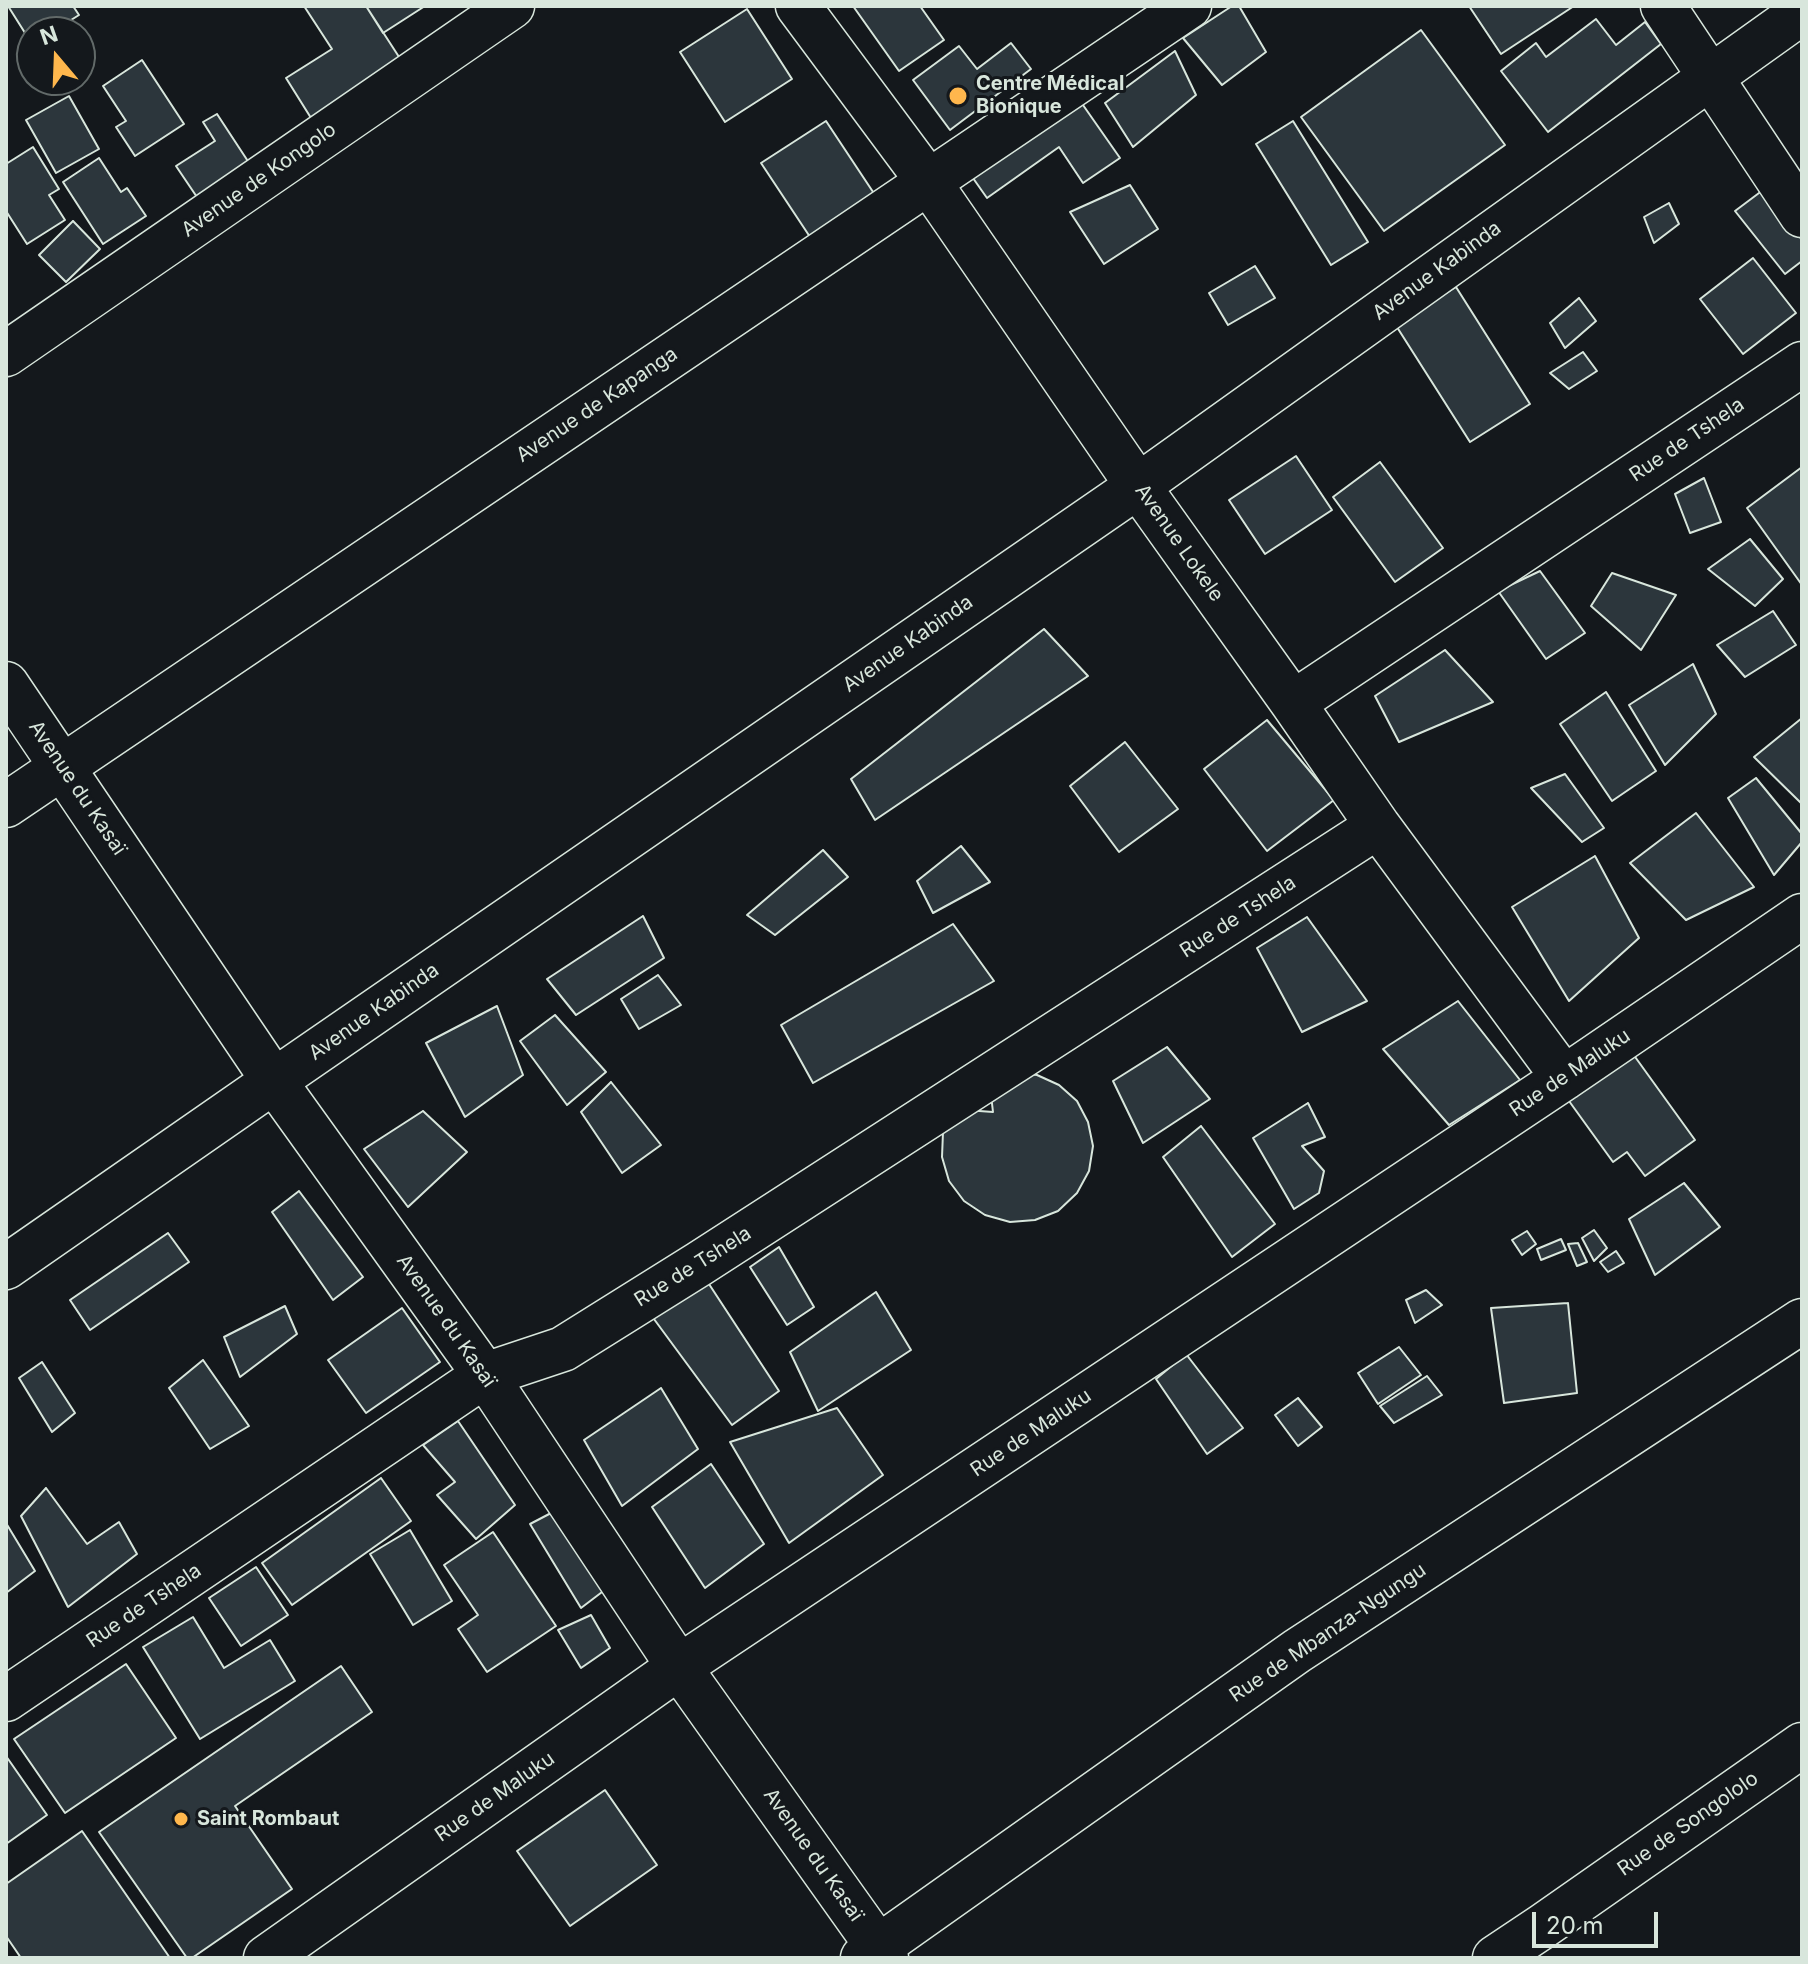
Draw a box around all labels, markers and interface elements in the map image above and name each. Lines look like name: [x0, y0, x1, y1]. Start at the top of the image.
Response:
north arrow: [16, 16, 96, 96]
text: N: [37, 20, 61, 50]
place label: Centre Médical Bionique: [976, 72, 1124, 119]
marker: Centre Médical Bionique: [947, 85, 969, 107]
street label: Avenue de Kongolo: [177, 118, 341, 242]
street label: Avenue Kabinda: [1368, 216, 1506, 326]
street label: Avenue de Kapanga: [512, 342, 682, 468]
street label: Rue de Tshela: [1625, 393, 1749, 487]
street label: Avenue Lokele: [1130, 480, 1228, 606]
street label: Avenue Kabinda: [838, 590, 978, 698]
street label: Avenue du Kasaï: [23, 716, 131, 860]
street label: Rue de Tshela: [1176, 871, 1300, 963]
street label: Avenue Kabinda: [304, 958, 444, 1066]
street label: Rue de Maluku: [1505, 1024, 1635, 1122]
street label: Rue de Tshela: [630, 1222, 756, 1312]
street label: Avenue du Kasaï: [391, 1250, 501, 1392]
street label: Rue de Maluku: [966, 1384, 1096, 1482]
street label: Rue de Mbanza-Ngungu: [1225, 1558, 1431, 1708]
street label: Rue de Tshela: [82, 1559, 206, 1653]
street label: Rue de Maluku: [431, 1747, 559, 1847]
street label: Rue de Songololo: [1613, 1767, 1763, 1881]
street label: Avenue du Kasaï: [758, 1784, 868, 1926]
place label: Saint Rombaut: [197, 1807, 339, 1831]
marker: Saint Rombaut: [172, 1810, 190, 1828]
scale bar: [1536, 1896, 1662, 1946]
text: 20 m: [1546, 1911, 1604, 1940]

